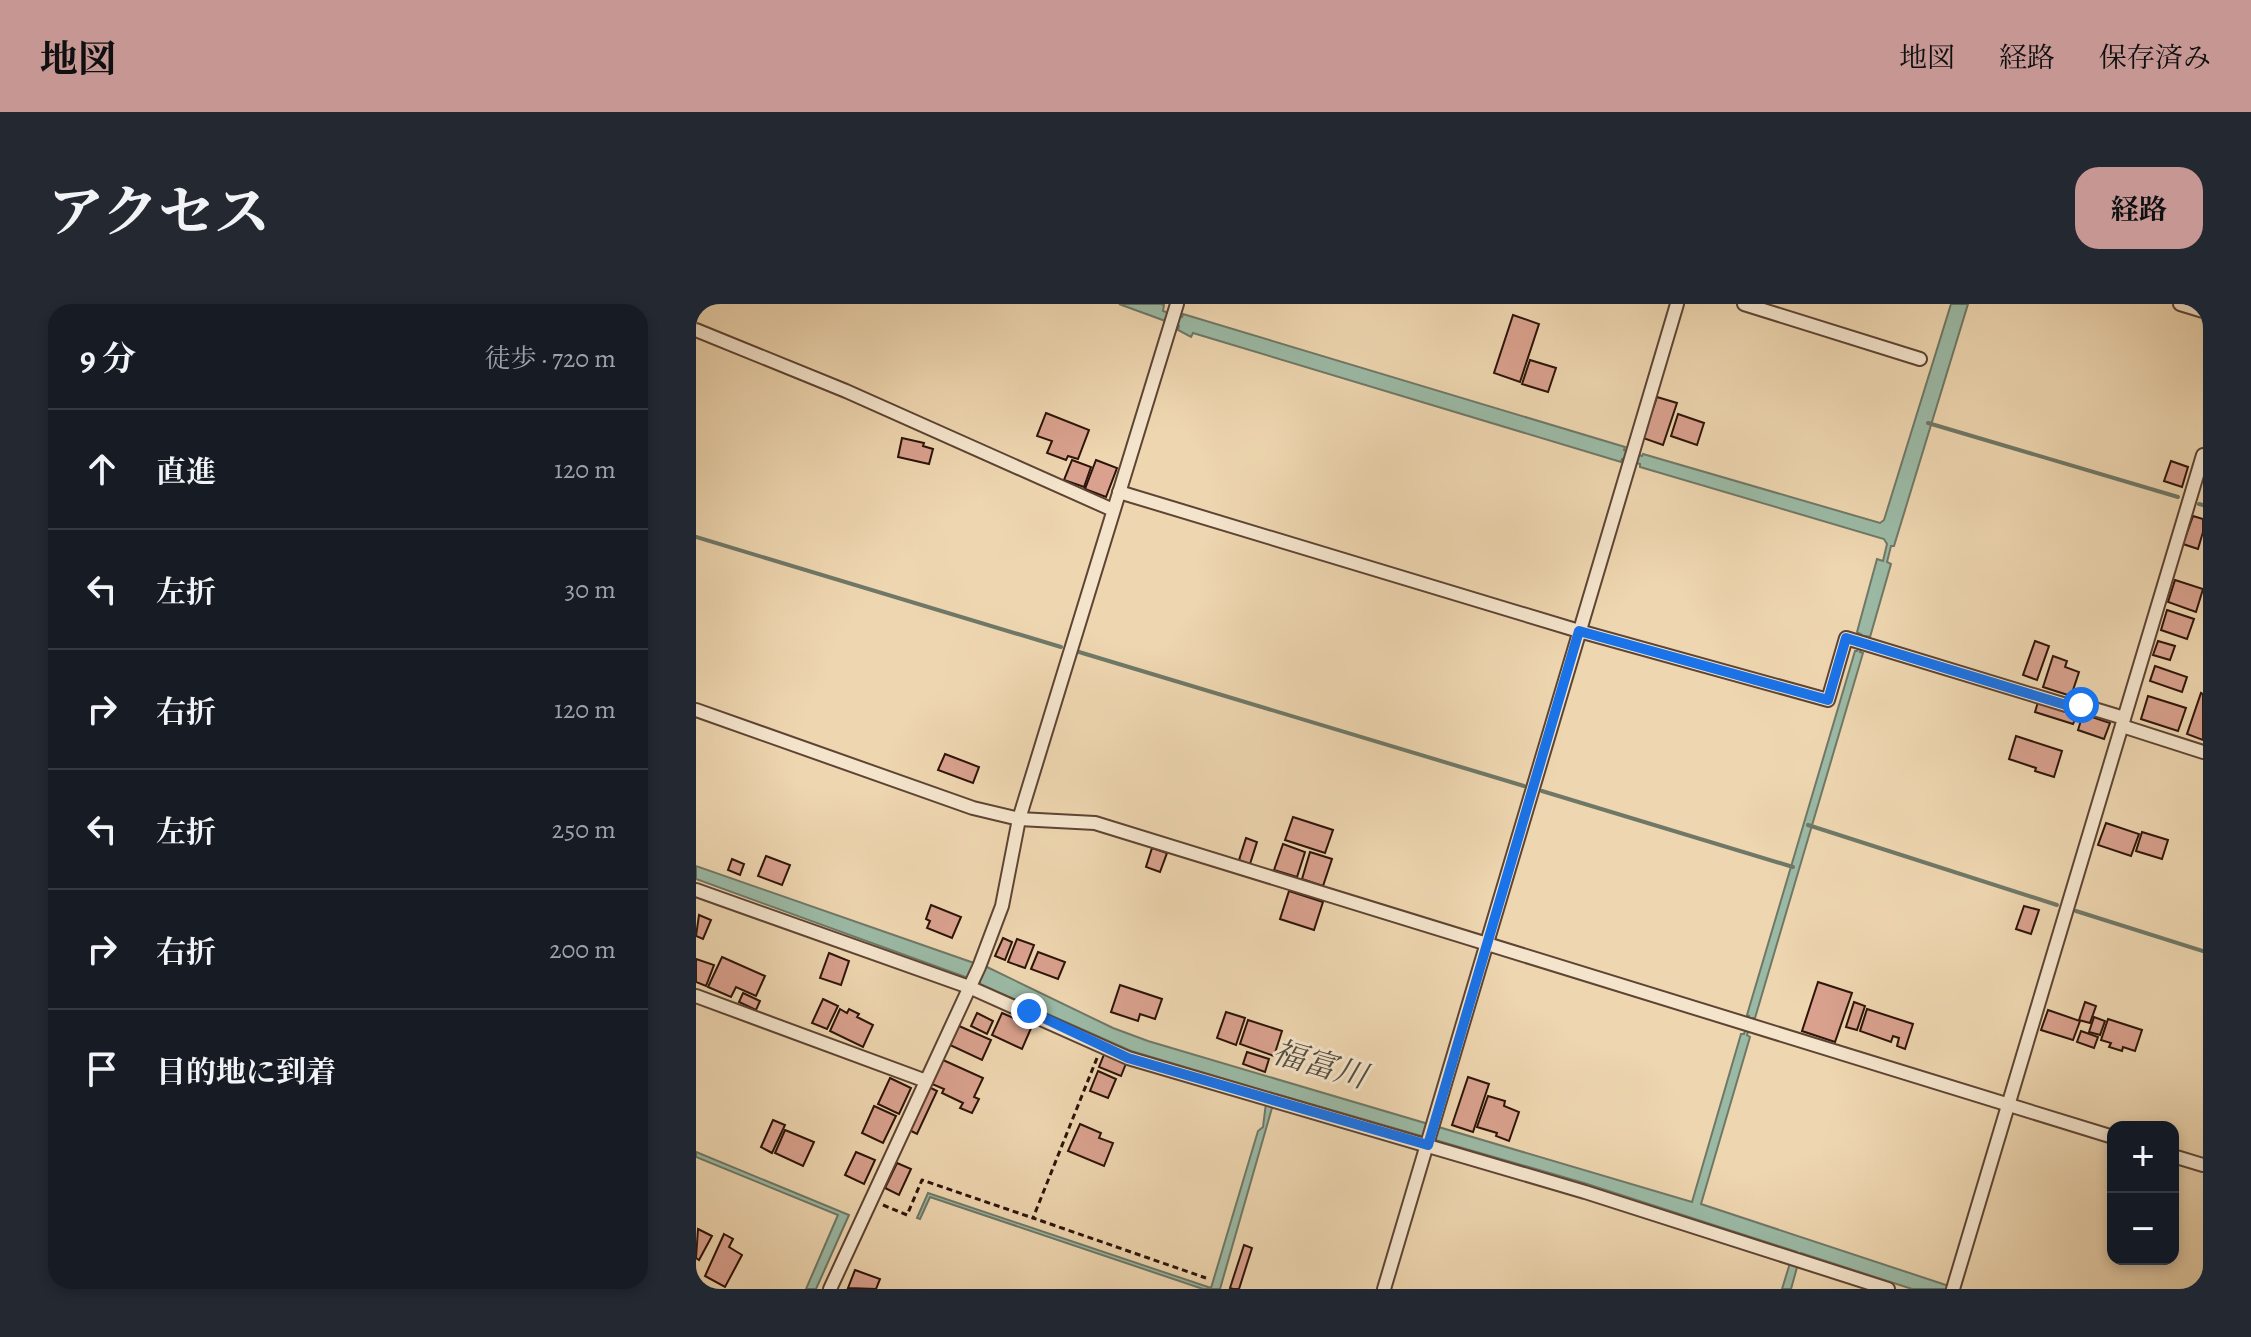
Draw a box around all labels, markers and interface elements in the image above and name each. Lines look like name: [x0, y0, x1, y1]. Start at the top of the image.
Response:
text: 地図: [40, 33, 116, 85]
text: 地図: [1899, 39, 1955, 77]
text: 経路: [1999, 39, 2055, 77]
text: 保存済み: [2099, 39, 2211, 77]
button: 経路: [2075, 167, 2203, 249]
text: アクセス: [48, 174, 270, 250]
text: 9 分: [80, 335, 136, 382]
text: 徒歩 · 720 m: [485, 341, 616, 376]
icon: ahead: [80, 447, 124, 491]
text: 直進: [156, 452, 216, 492]
text: 120 m: [554, 452, 616, 487]
icon: left: [80, 567, 124, 611]
text: 左折: [156, 572, 216, 612]
text: 30 m: [565, 572, 616, 607]
icon: right: [80, 687, 124, 731]
route start: [2063, 687, 2099, 723]
text: 右折: [156, 692, 216, 732]
text: 120 m: [554, 692, 616, 727]
icon: left: [80, 807, 124, 851]
text: 左折: [156, 812, 216, 852]
text: 250 m: [552, 812, 616, 847]
icon: right: [80, 927, 124, 971]
text: 右折: [156, 932, 216, 972]
text: 200 m: [549, 932, 616, 967]
route end: [1011, 993, 1047, 1029]
water label: 福富川: [1268, 1030, 1375, 1099]
icon: arrive: [80, 1047, 124, 1091]
text: 目的地に到着: [156, 1052, 336, 1092]
map controls: [2107, 1121, 2179, 1265]
button: +: [2107, 1121, 2179, 1193]
button: −: [2107, 1193, 2179, 1265]

